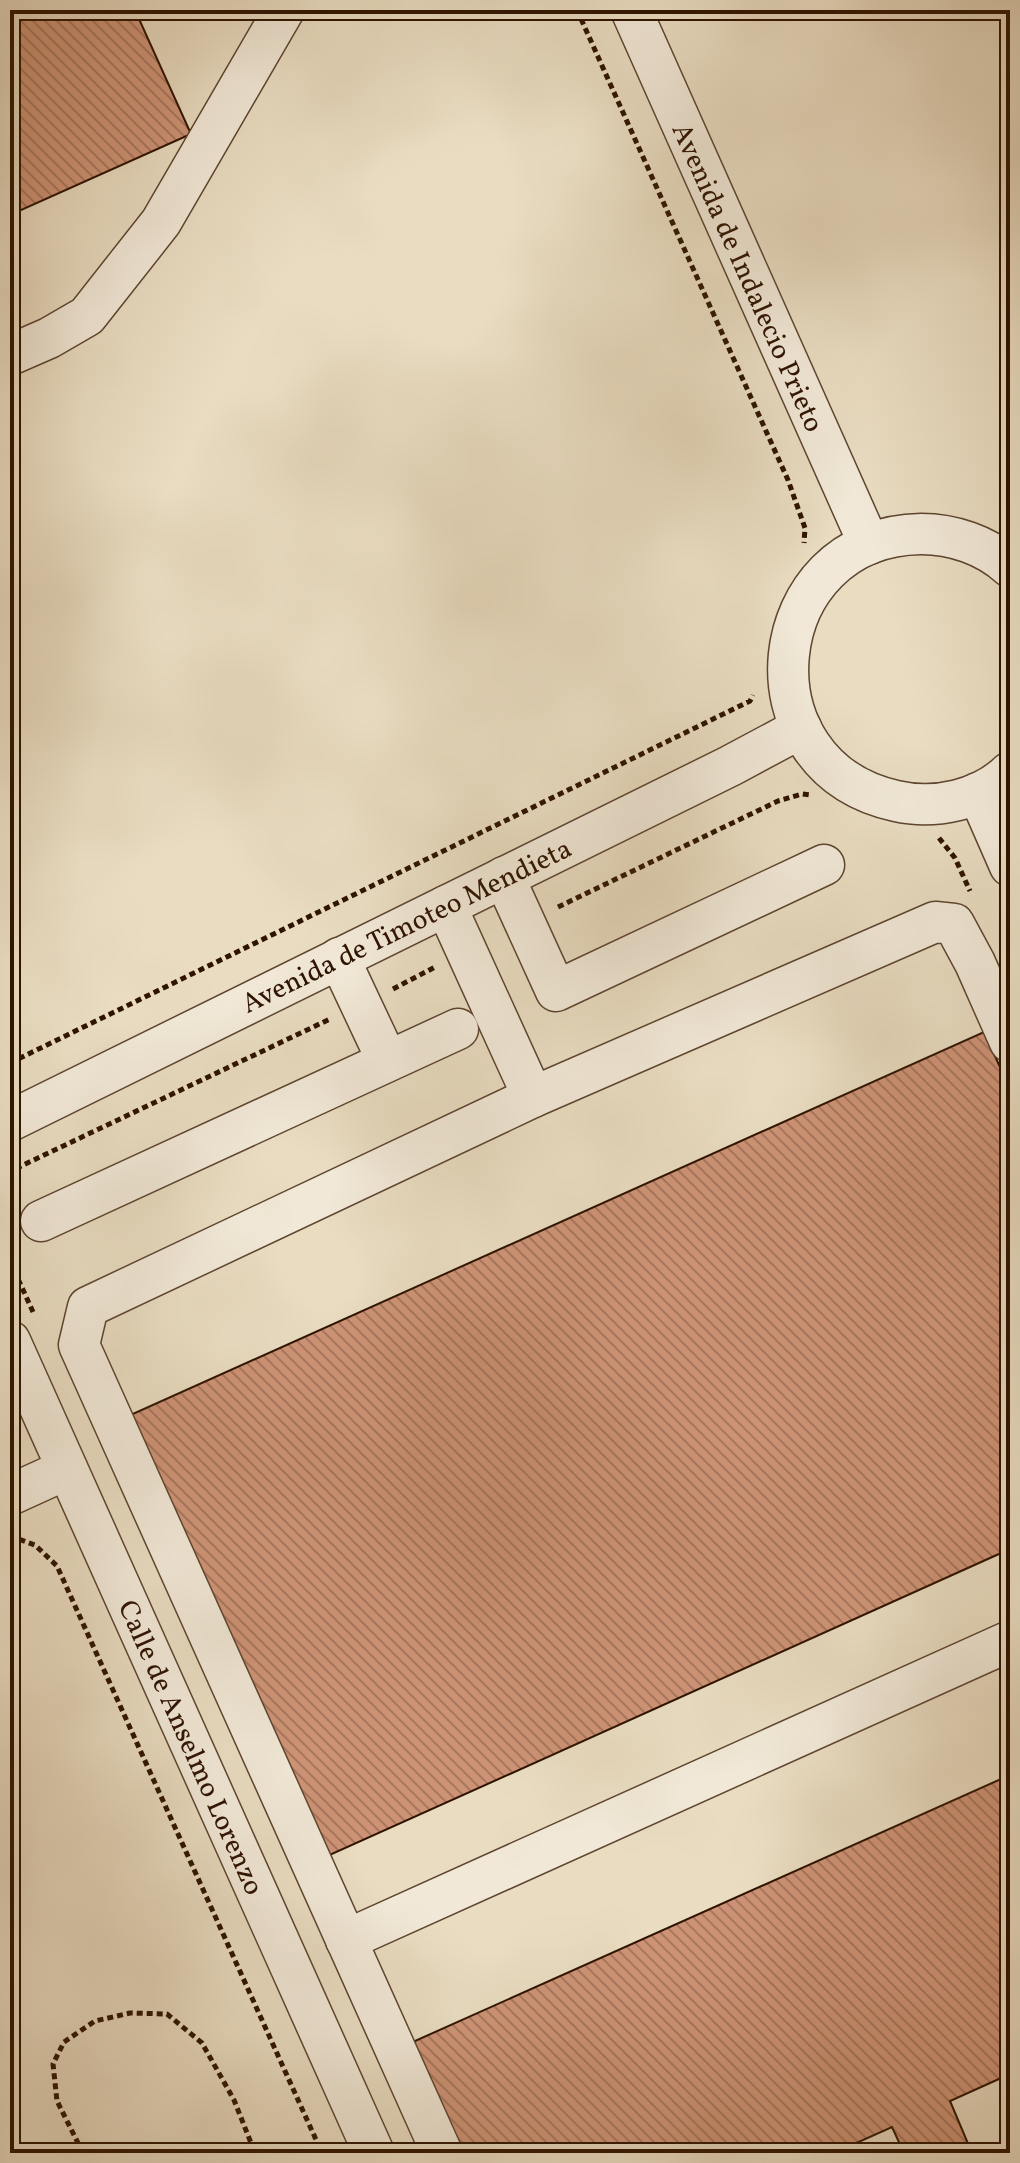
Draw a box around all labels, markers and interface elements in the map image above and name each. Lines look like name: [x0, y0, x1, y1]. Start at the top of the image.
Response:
street label: Avenida de Indalecio Prieto: [661, 117, 833, 439]
street label: Avenida de Timoteo Mendieta: [235, 830, 579, 1024]
street label: Calle de Anselmo Lorenzo: [107, 1594, 272, 1902]

